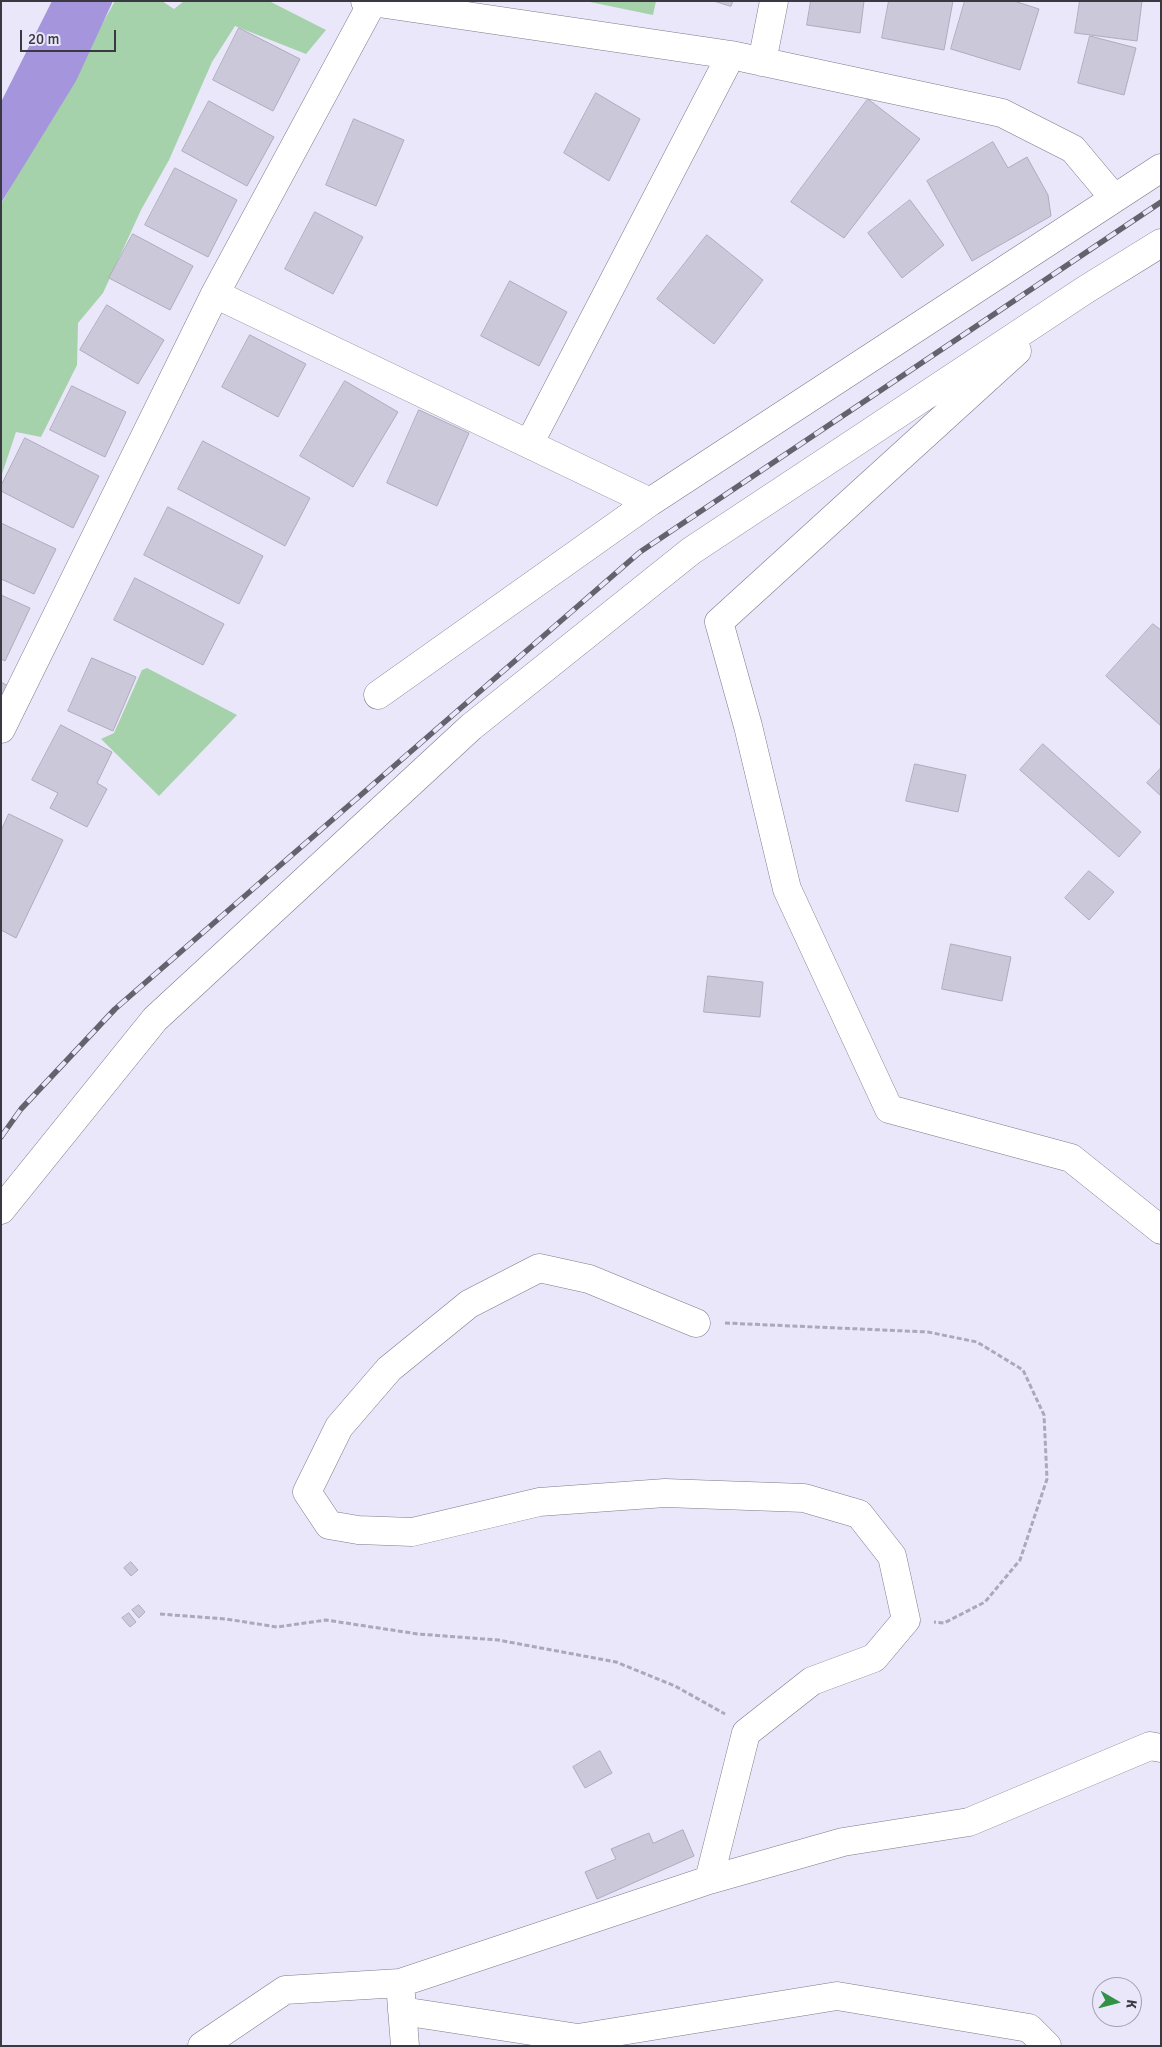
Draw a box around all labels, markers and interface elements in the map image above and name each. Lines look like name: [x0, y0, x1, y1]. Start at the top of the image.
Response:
scale bar: [22, 20, 119, 52]
text: 20 m: [28, 30, 59, 48]
north arrow: [1092, 1977, 1142, 2027]
text: K: [1122, 1999, 1140, 2010]

